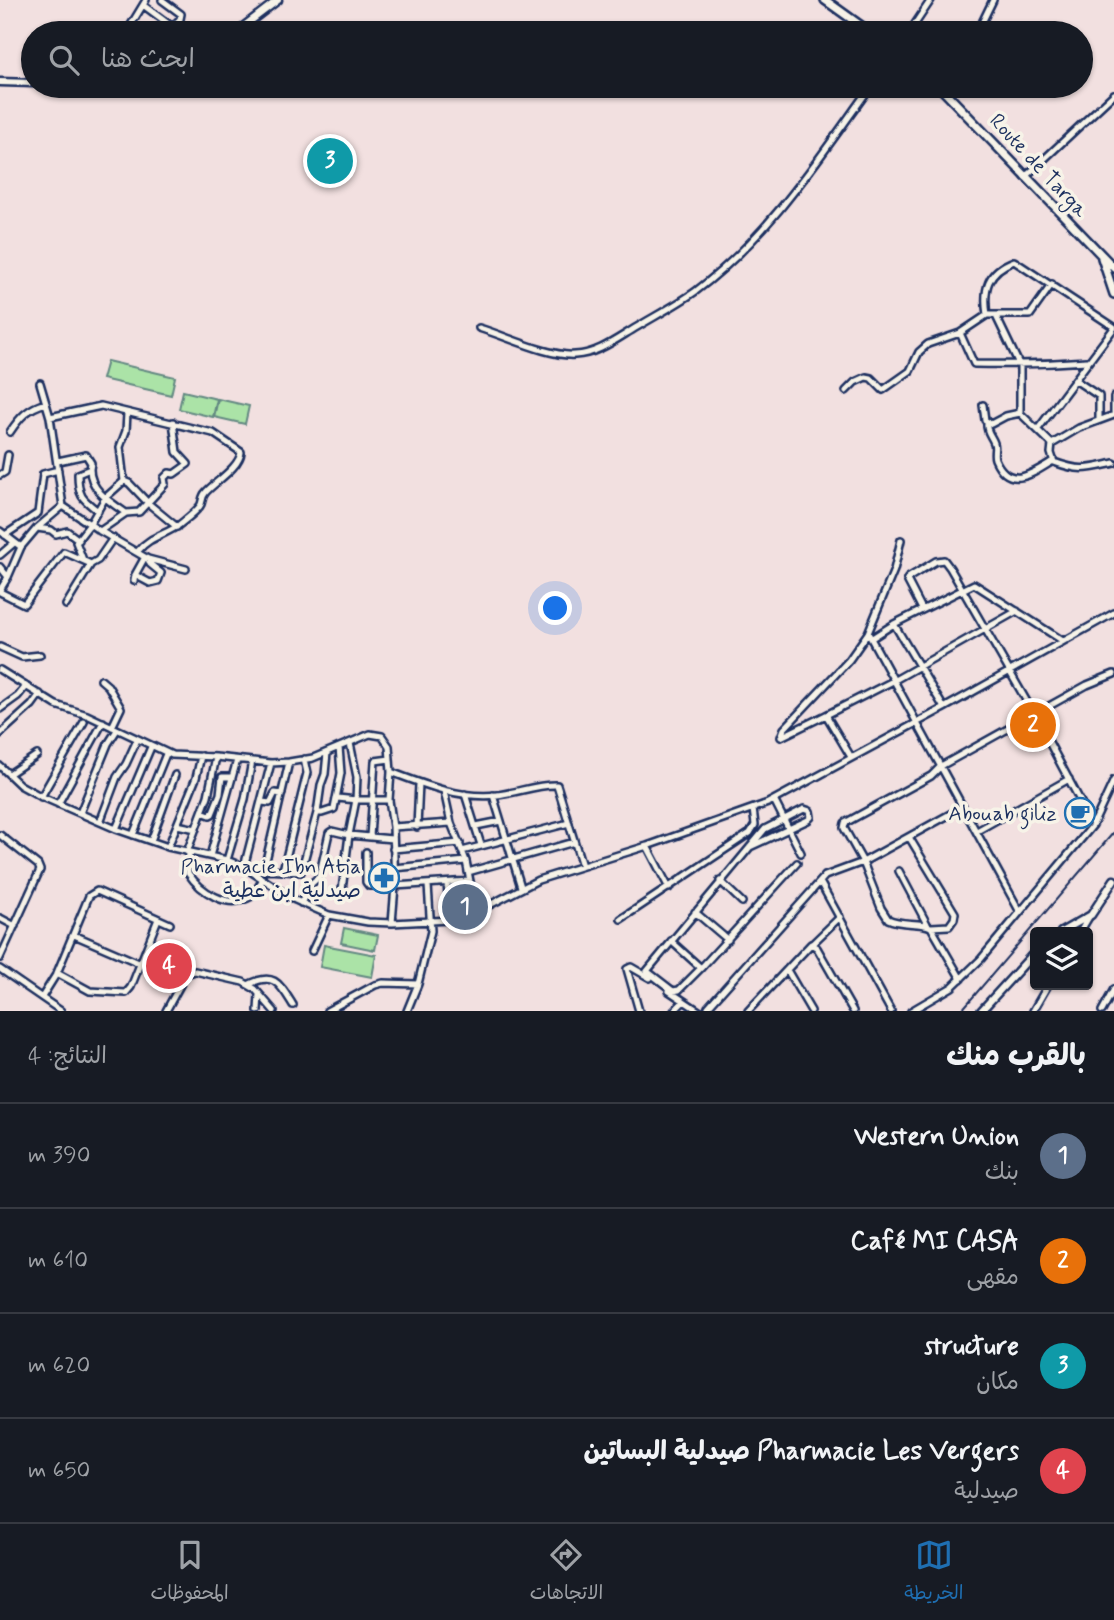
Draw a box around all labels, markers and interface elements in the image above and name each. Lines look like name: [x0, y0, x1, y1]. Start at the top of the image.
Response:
search box: [21, 21, 1093, 98]
icon: search: [45, 41, 83, 79]
text: ابحث هنا: [101, 43, 195, 77]
street label: Route de Targa: [982, 108, 1094, 225]
pin: 3: [307, 135, 353, 187]
your location: [538, 591, 572, 625]
pin: 2: [1010, 699, 1056, 751]
cafe icon: Abouab giliz: [1063, 796, 1097, 830]
place label: Abouab giliz: [948, 800, 1057, 830]
place label: Pharmacie Ibn Atia صيدلية ابن عطية: [181, 853, 361, 905]
pharmacy icon: Pharmacie Ibn Atia صيدلية ابن عطية: [367, 861, 401, 895]
pin: 1: [442, 881, 488, 933]
map controls: [1030, 927, 1093, 990]
button: layers: [1030, 927, 1093, 990]
pin: 4: [146, 940, 192, 992]
text: بالقرب منك: [946, 1037, 1086, 1076]
text: النتائج: 4: [28, 1042, 107, 1072]
text: Western Union: [854, 1120, 1019, 1154]
text: 390 m: [28, 1141, 90, 1171]
text: 1: [1058, 1141, 1068, 1171]
text: بنك: [985, 1158, 1019, 1188]
text: Café MI CASA: [851, 1225, 1019, 1259]
text: 610 m: [28, 1246, 88, 1276]
text: 2: [1057, 1246, 1069, 1276]
text: مقهى: [966, 1263, 1019, 1293]
text: structure: [924, 1330, 1019, 1364]
text: 620 m: [28, 1351, 90, 1381]
text: 3: [1058, 1351, 1068, 1381]
text: مكان: [976, 1368, 1019, 1398]
text: Pharmacie Les Vergers صيدلية البساتين: [584, 1435, 1019, 1469]
text: 650 m: [28, 1456, 90, 1486]
text: 4: [1056, 1456, 1070, 1486]
text: صيدلية: [954, 1477, 1019, 1507]
tab: المحفوظات: [151, 1536, 229, 1609]
tab: الاتجاهات: [530, 1536, 603, 1609]
tab: الخريطة: [904, 1536, 963, 1609]

